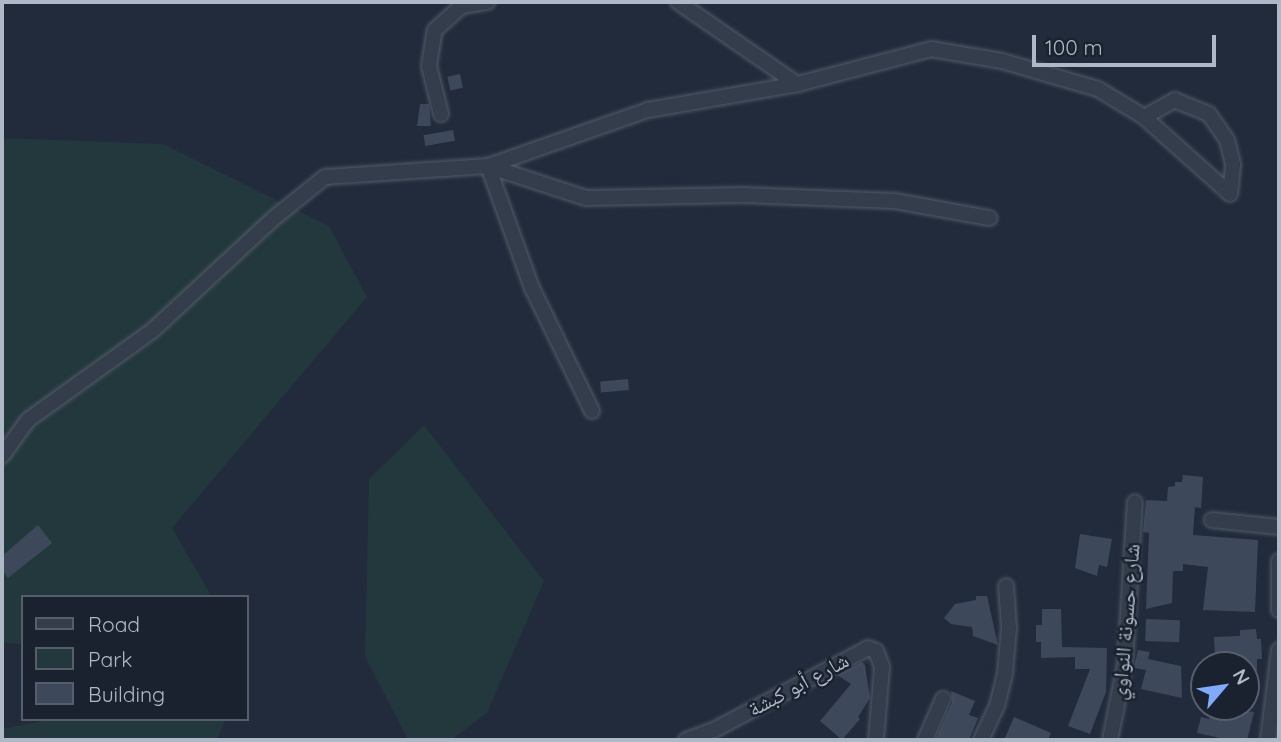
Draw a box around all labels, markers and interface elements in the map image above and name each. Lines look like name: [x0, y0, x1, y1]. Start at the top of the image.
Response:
scale bar: [1036, 21, 1220, 65]
text: 100 m: [1045, 34, 1103, 60]
street label: شارع حسونة النواوي: [1106, 543, 1144, 701]
legend: [21, 595, 248, 721]
text: Road: [88, 611, 140, 637]
text: Park: [88, 646, 132, 672]
street label: شارع أبو كبشة: [743, 647, 853, 721]
north arrow: [1190, 651, 1260, 721]
text: N: [1228, 665, 1255, 689]
text: Building: [88, 681, 165, 707]

